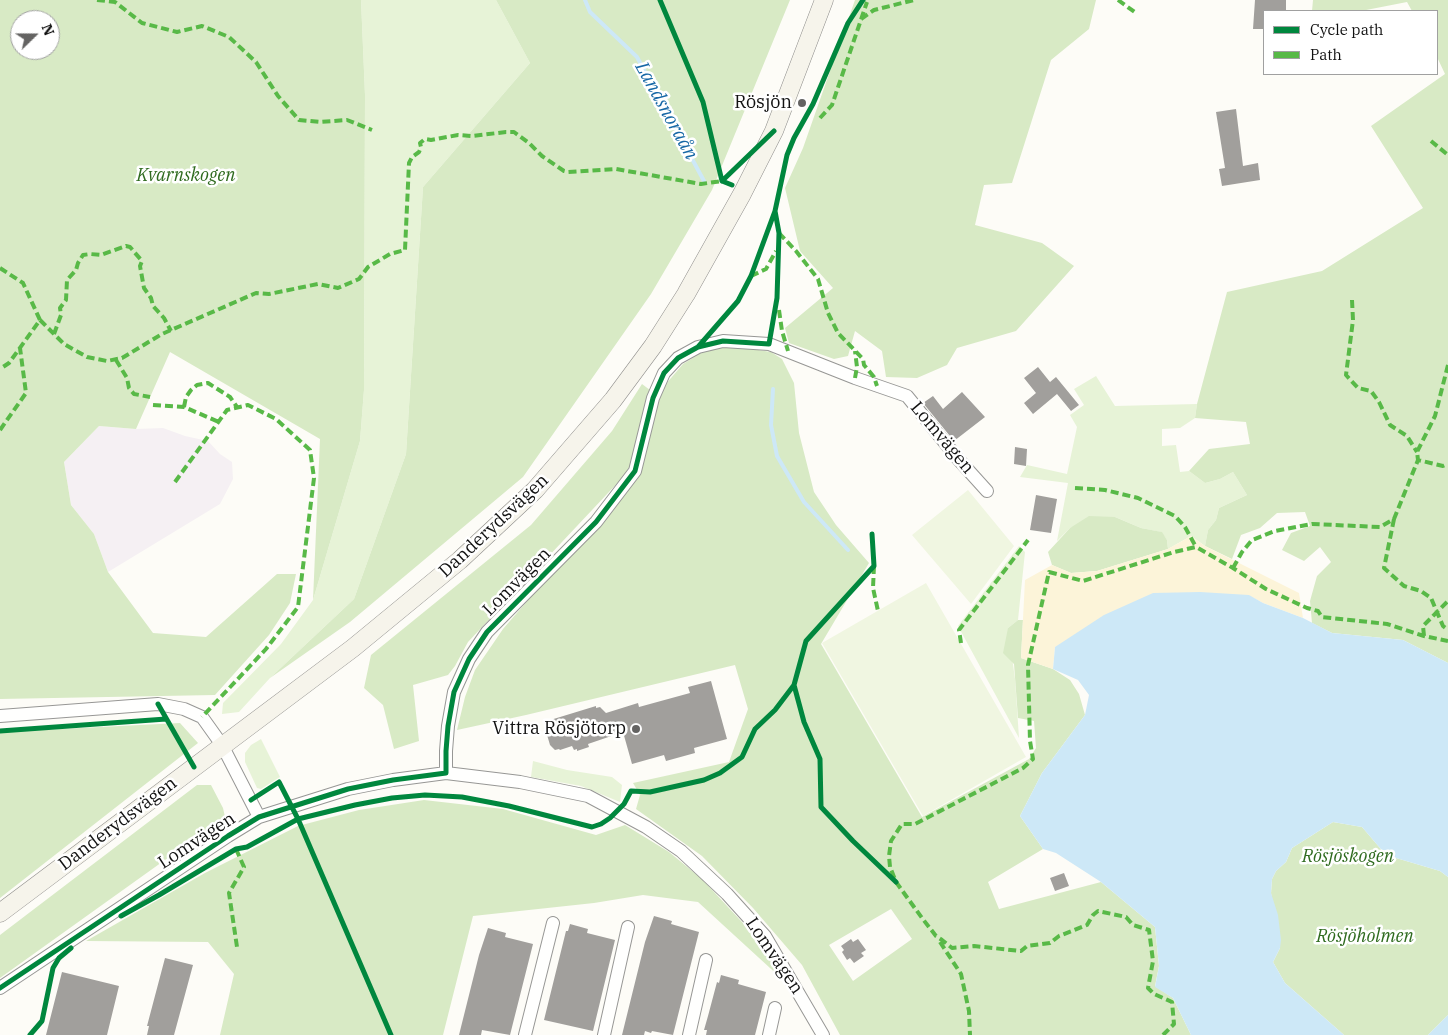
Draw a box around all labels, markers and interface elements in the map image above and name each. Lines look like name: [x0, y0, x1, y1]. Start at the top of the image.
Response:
north arrow: [10, 10, 60, 60]
legend: [1263, 10, 1438, 75]
text: Cycle path: [1310, 20, 1383, 39]
text: N: [38, 21, 58, 38]
text: Path: [1310, 45, 1342, 64]
water label: Landsnoraån: [630, 58, 702, 164]
place label: Rösjön: [734, 92, 792, 114]
marker: Rösjön: [796, 97, 808, 109]
park label: Kvarnskogen: [136, 165, 236, 187]
street label: Lomvägen: [906, 397, 978, 479]
street label: Danderydsvägen: [435, 470, 553, 582]
street label: Lomvägen: [478, 543, 556, 621]
place label: Vittra Rösjötorp: [492, 718, 626, 740]
marker: Vittra Rösjötorp: [630, 723, 642, 735]
street label: Danderydsvägen: [55, 773, 181, 875]
street label: Lomvägen: [154, 808, 240, 874]
park label: Rösjöskogen: [1302, 846, 1394, 868]
street label: Lomvägen: [741, 914, 807, 998]
park label: Rösjöholmen: [1316, 926, 1414, 948]

